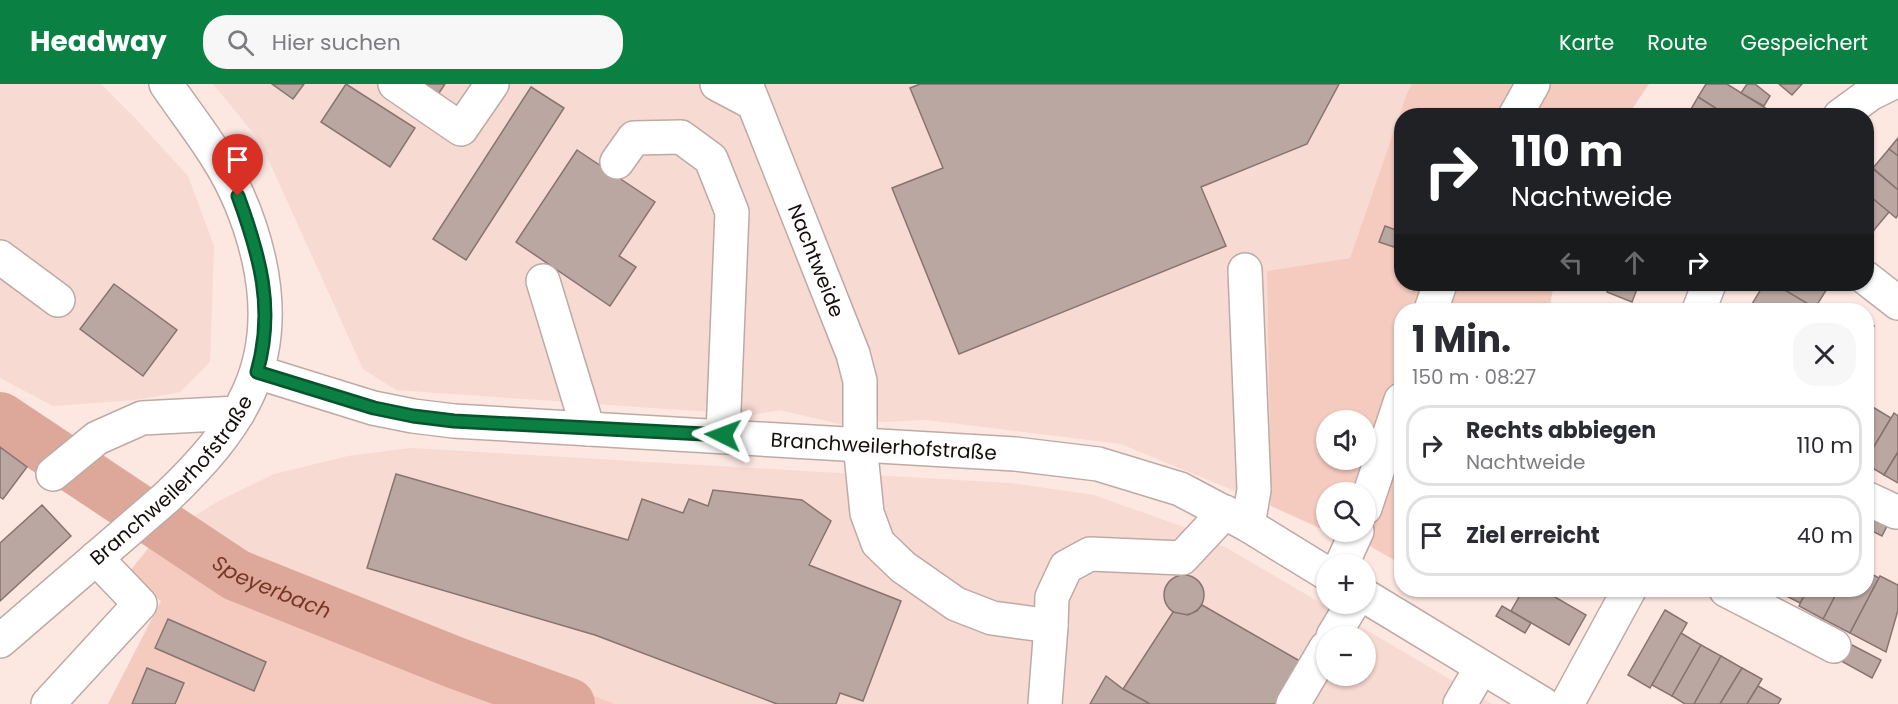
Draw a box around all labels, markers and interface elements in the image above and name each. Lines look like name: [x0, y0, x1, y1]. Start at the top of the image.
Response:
search box: [203, 15, 623, 69]
text: Headway: [30, 22, 167, 61]
icon: search: [224, 26, 257, 59]
text: Hier suchen: [272, 27, 401, 58]
text: Karte: [1559, 28, 1614, 57]
text: Route: [1647, 28, 1708, 57]
text: Gespeichert: [1741, 28, 1868, 57]
text: 110 m: [1511, 122, 1623, 181]
icon: right: [1412, 132, 1490, 210]
pin: [212, 134, 263, 196]
icon: arrive: [221, 143, 254, 176]
text: Nachtweide: [1511, 178, 1672, 215]
street label: Nachtweide: [781, 200, 851, 321]
icon: left: [1555, 246, 1588, 279]
icon: ahead: [1618, 246, 1651, 279]
icon: right: [1681, 246, 1714, 279]
text: 1 Min.: [1412, 314, 1511, 365]
button: close: [1793, 323, 1856, 386]
text: 150 m · 08:27: [1412, 363, 1536, 391]
street label: Branchweilerhofstraße: [84, 390, 259, 571]
position arrow: [691, 403, 755, 467]
map controls: [1316, 410, 1376, 686]
button: sound: [1316, 410, 1376, 470]
text: Rechts abbiegen: [1466, 415, 1656, 446]
street label: Branchweilerhofstraße: [770, 426, 998, 467]
icon: right: [1415, 429, 1448, 462]
text: 110 m: [1797, 430, 1853, 461]
text: Nachtweide: [1466, 448, 1585, 476]
button: search: [1316, 482, 1376, 542]
icon: arrive: [1415, 519, 1448, 552]
text: Ziel erreicht: [1466, 520, 1600, 551]
text: 40 m: [1797, 520, 1853, 551]
water label: Speyerbach: [207, 548, 335, 625]
button: +: [1316, 554, 1376, 614]
button: −: [1316, 626, 1376, 686]

